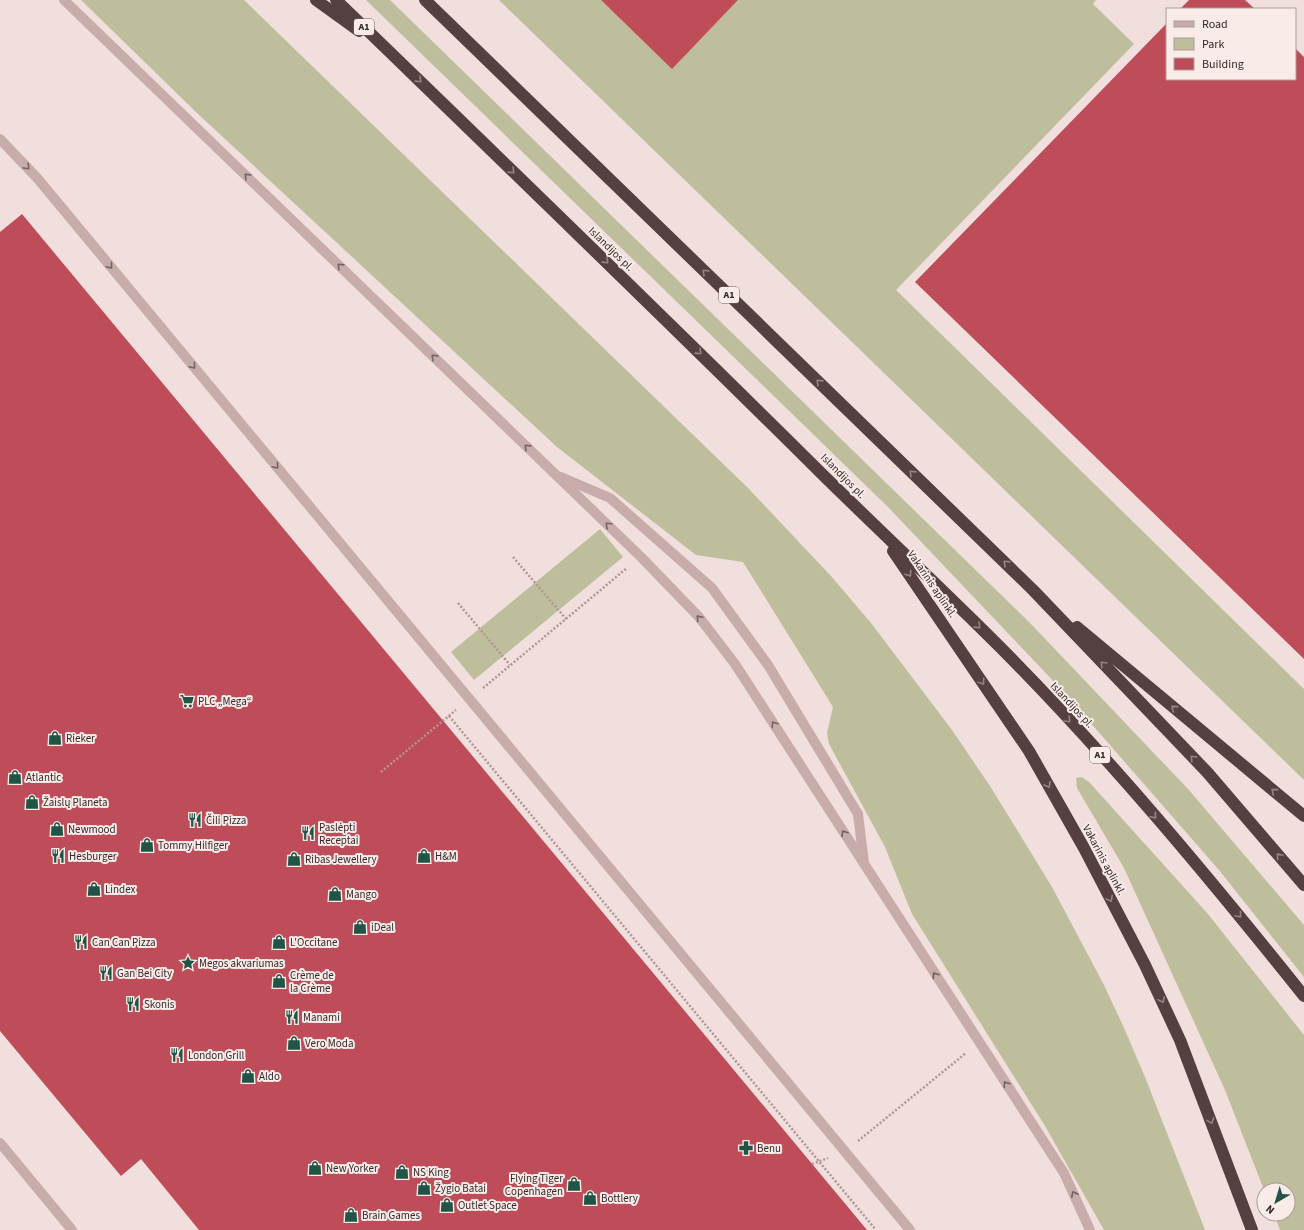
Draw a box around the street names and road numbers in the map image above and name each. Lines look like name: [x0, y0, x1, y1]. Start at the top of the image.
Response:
road number: A1: [354, 19, 374, 35]
street label: Islandijos pl.: [585, 224, 637, 275]
road number: A1: [719, 287, 739, 303]
street label: Islandijos pl.: [817, 450, 869, 502]
street label: Vakarinis aplinkl.: [904, 547, 960, 621]
street label: Islandijos pl.: [1047, 679, 1097, 731]
road number: A1: [1090, 747, 1110, 763]
street label: Vakarinis aplinkl.: [1079, 822, 1129, 898]

